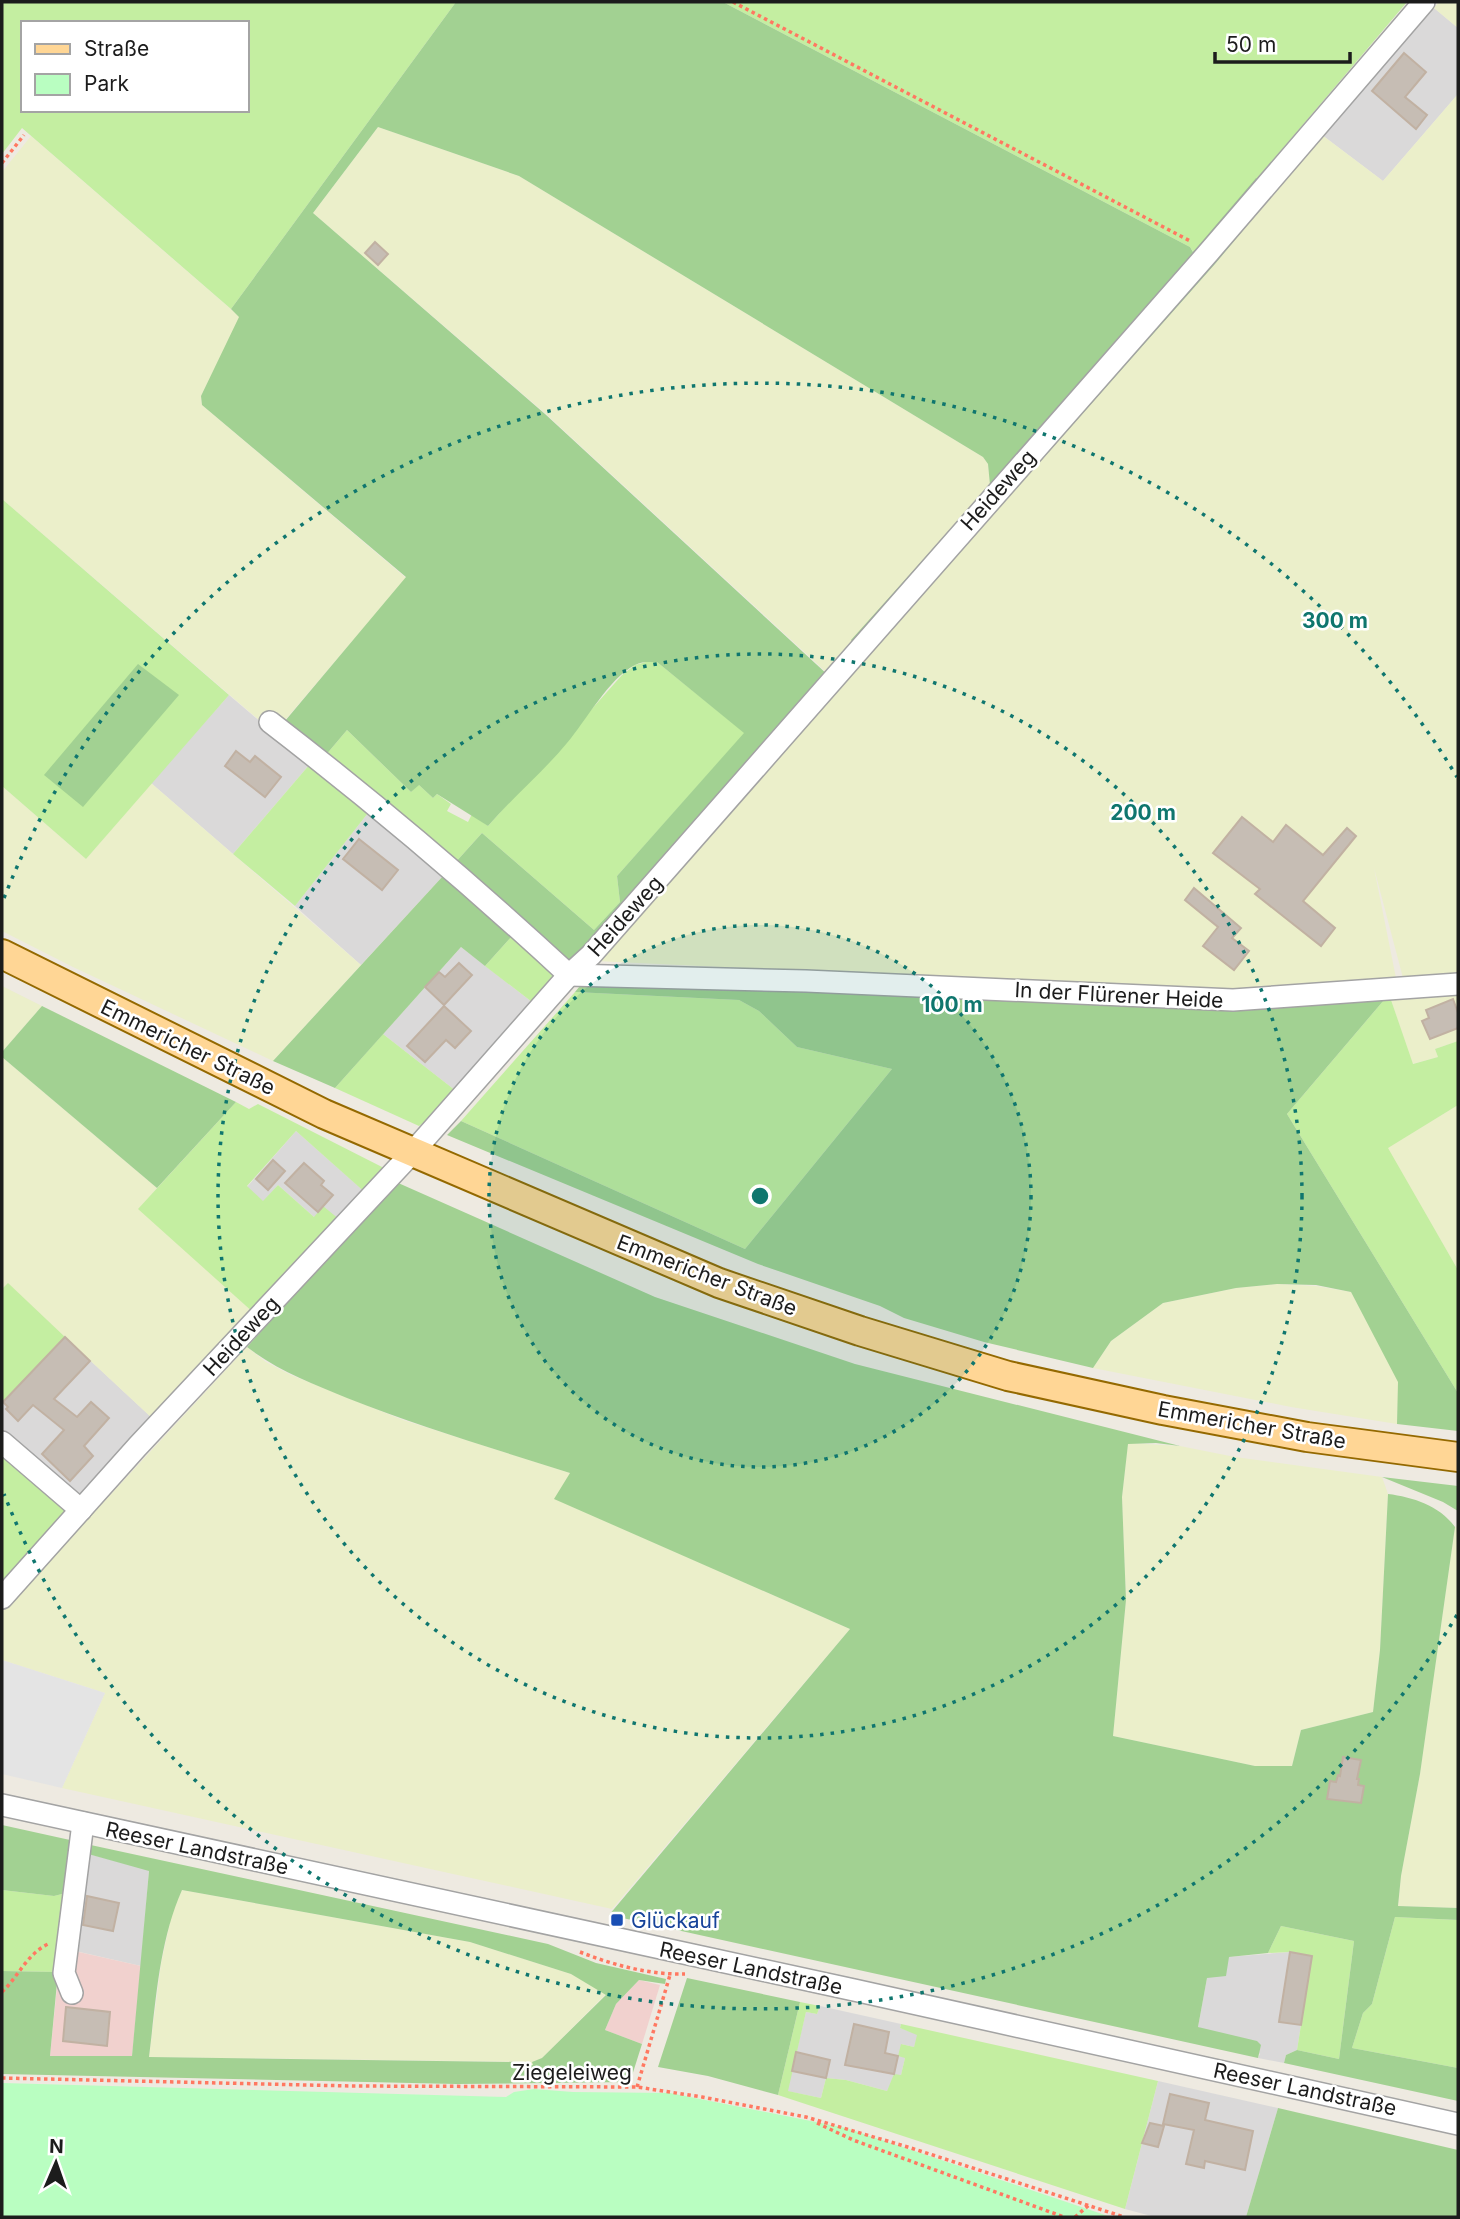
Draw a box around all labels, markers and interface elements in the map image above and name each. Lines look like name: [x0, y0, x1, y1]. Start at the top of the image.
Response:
legend: [21, 21, 248, 112]
scale bar: [1215, 21, 1350, 65]
text: 50 m: [1226, 32, 1276, 57]
text: Straße: [84, 36, 149, 61]
text: Park: [84, 71, 129, 96]
street label: Heideweg: [955, 445, 1041, 535]
text: 300 m: [1302, 608, 1368, 633]
text: 200 m: [1110, 800, 1176, 825]
street label: Heideweg: [582, 871, 668, 961]
street label: In der Flürener Heide: [1014, 977, 1224, 1013]
text: 100 m: [921, 992, 983, 1017]
street label: Emmericher Straße: [97, 994, 279, 1100]
centre of rings: [748, 1184, 772, 1208]
street label: Emmericher Straße: [614, 1229, 800, 1321]
street label: Heideweg: [198, 1291, 284, 1381]
street label: Emmericher Straße: [1156, 1396, 1348, 1454]
street label: Reeser Landstraße: [103, 1816, 291, 1880]
place label: Glückauf: [631, 1908, 720, 1933]
marker: Glückauf: [609, 1912, 625, 1928]
street label: Reeser Landstraße: [657, 1936, 845, 2000]
street label: Reeser Landstraße: [1211, 2057, 1399, 2121]
street label: Ziegeleiweg: [512, 2060, 632, 2085]
north arrow: [21, 2128, 91, 2198]
text: N: [49, 2135, 64, 2158]

